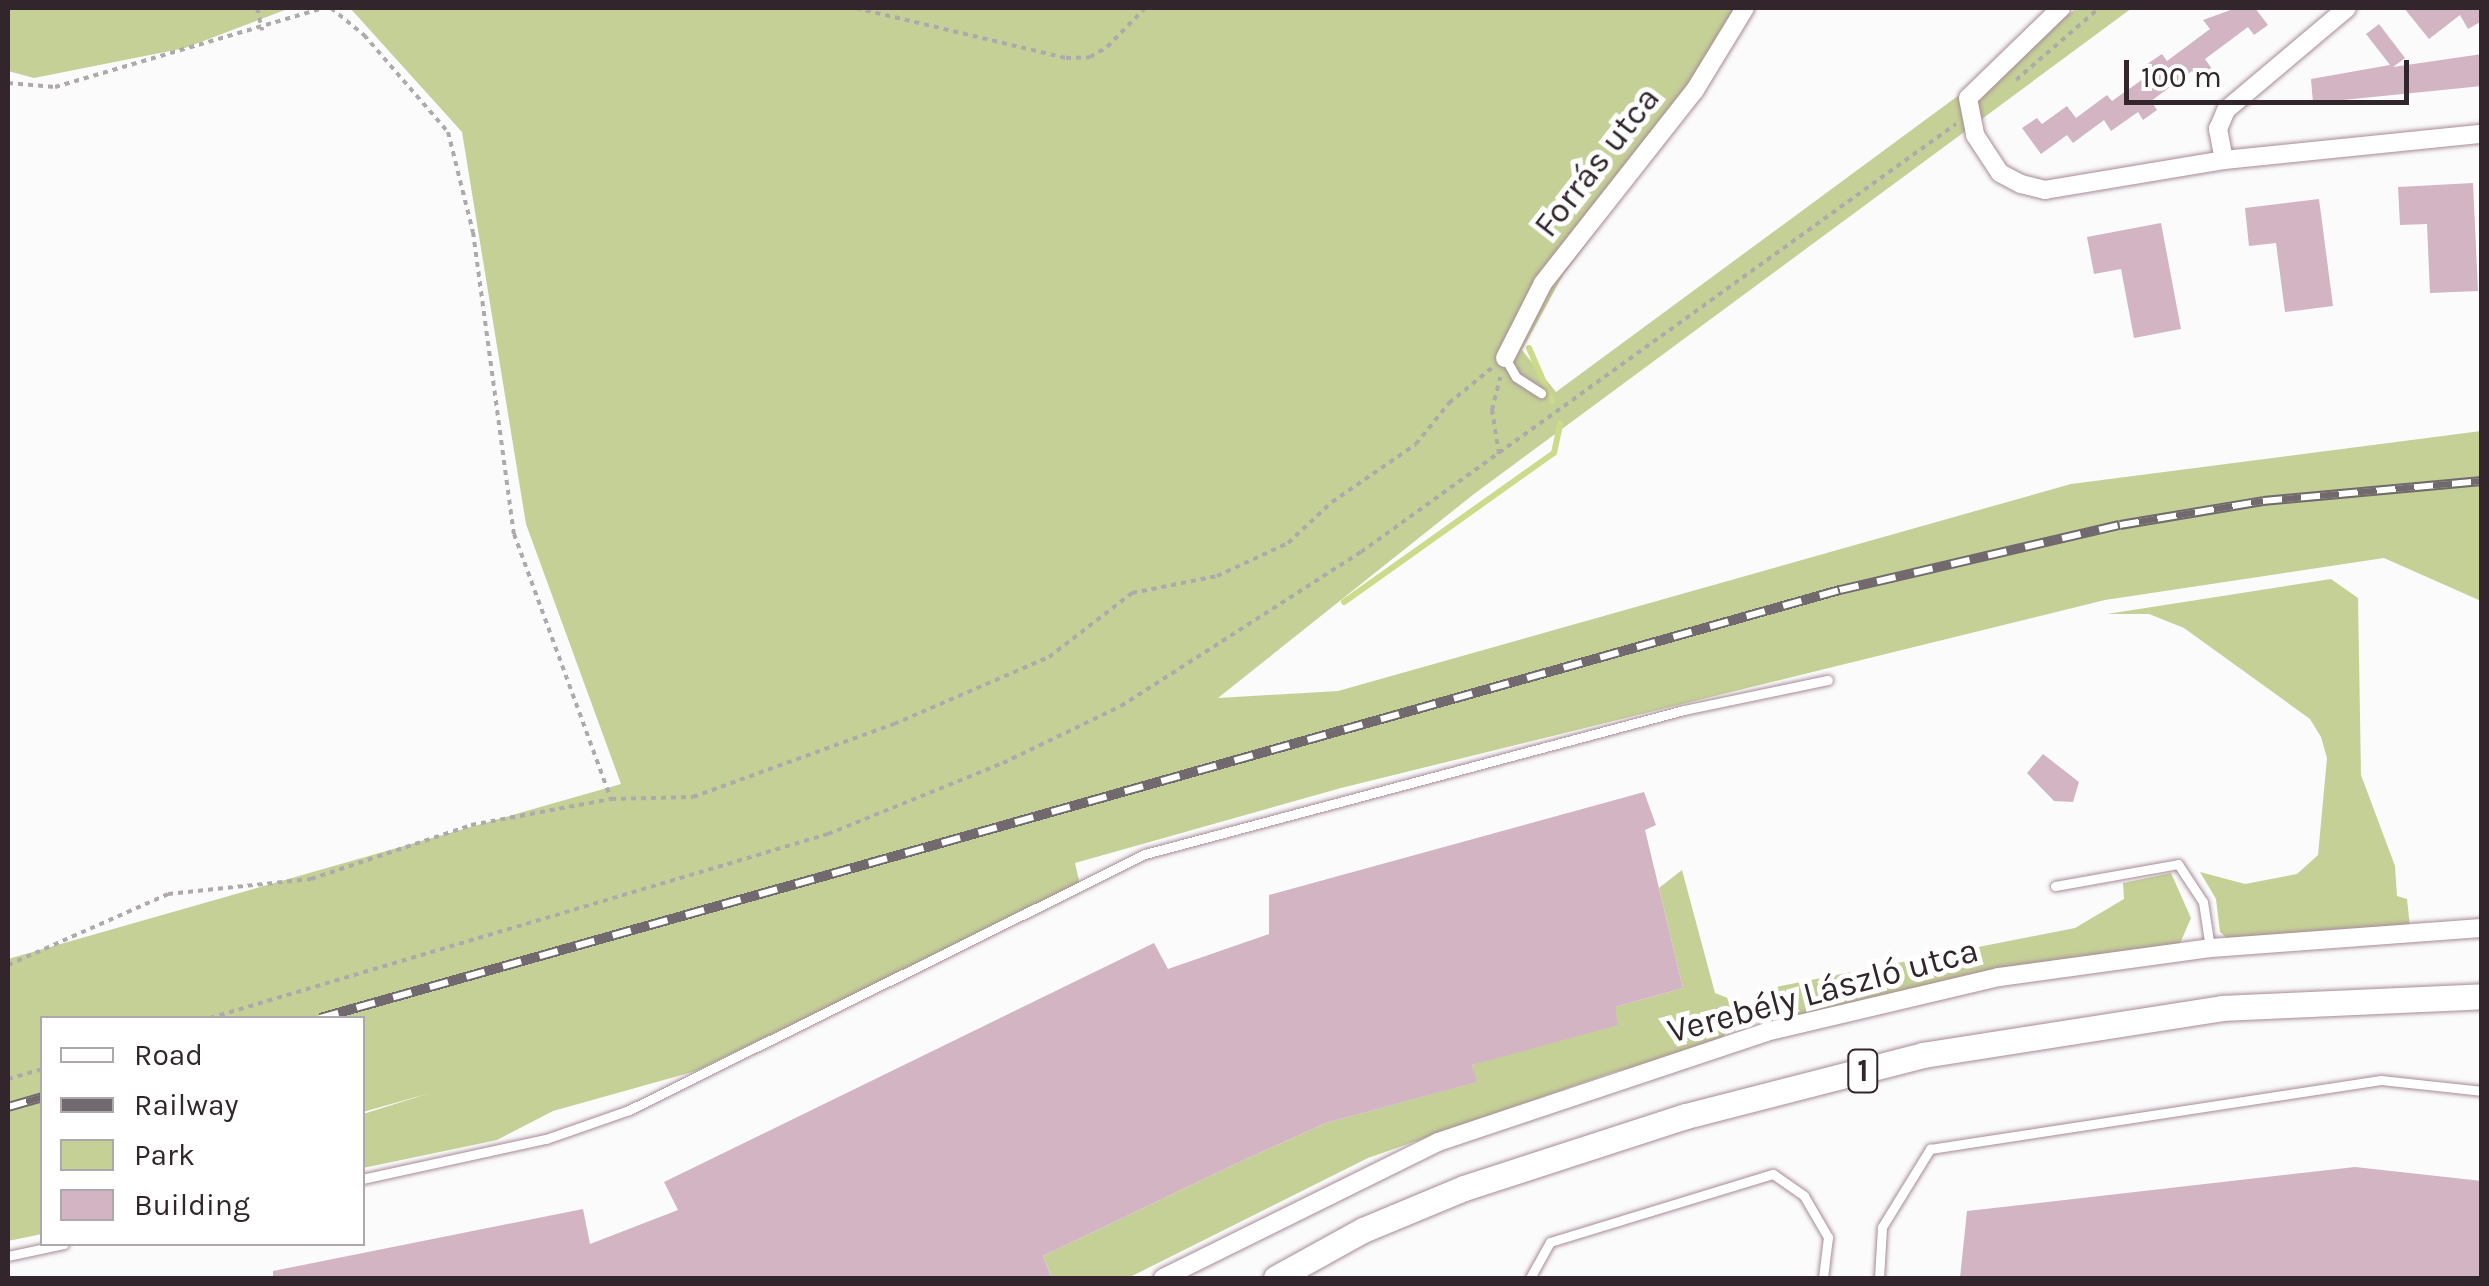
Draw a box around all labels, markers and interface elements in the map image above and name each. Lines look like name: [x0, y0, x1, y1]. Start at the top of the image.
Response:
scale bar: [2129, 40, 2414, 102]
text: 100 m: [2141, 59, 2222, 95]
street label: Forrás utca: [1525, 78, 1669, 246]
street label: Verebély László utca: [1663, 929, 1983, 1053]
legend: [40, 1016, 365, 1246]
text: Road: [134, 1037, 203, 1073]
road number: 1: [1846, 1044, 1880, 1098]
text: Railway: [134, 1087, 238, 1123]
text: Park: [134, 1137, 195, 1173]
text: Building: [134, 1187, 250, 1223]

